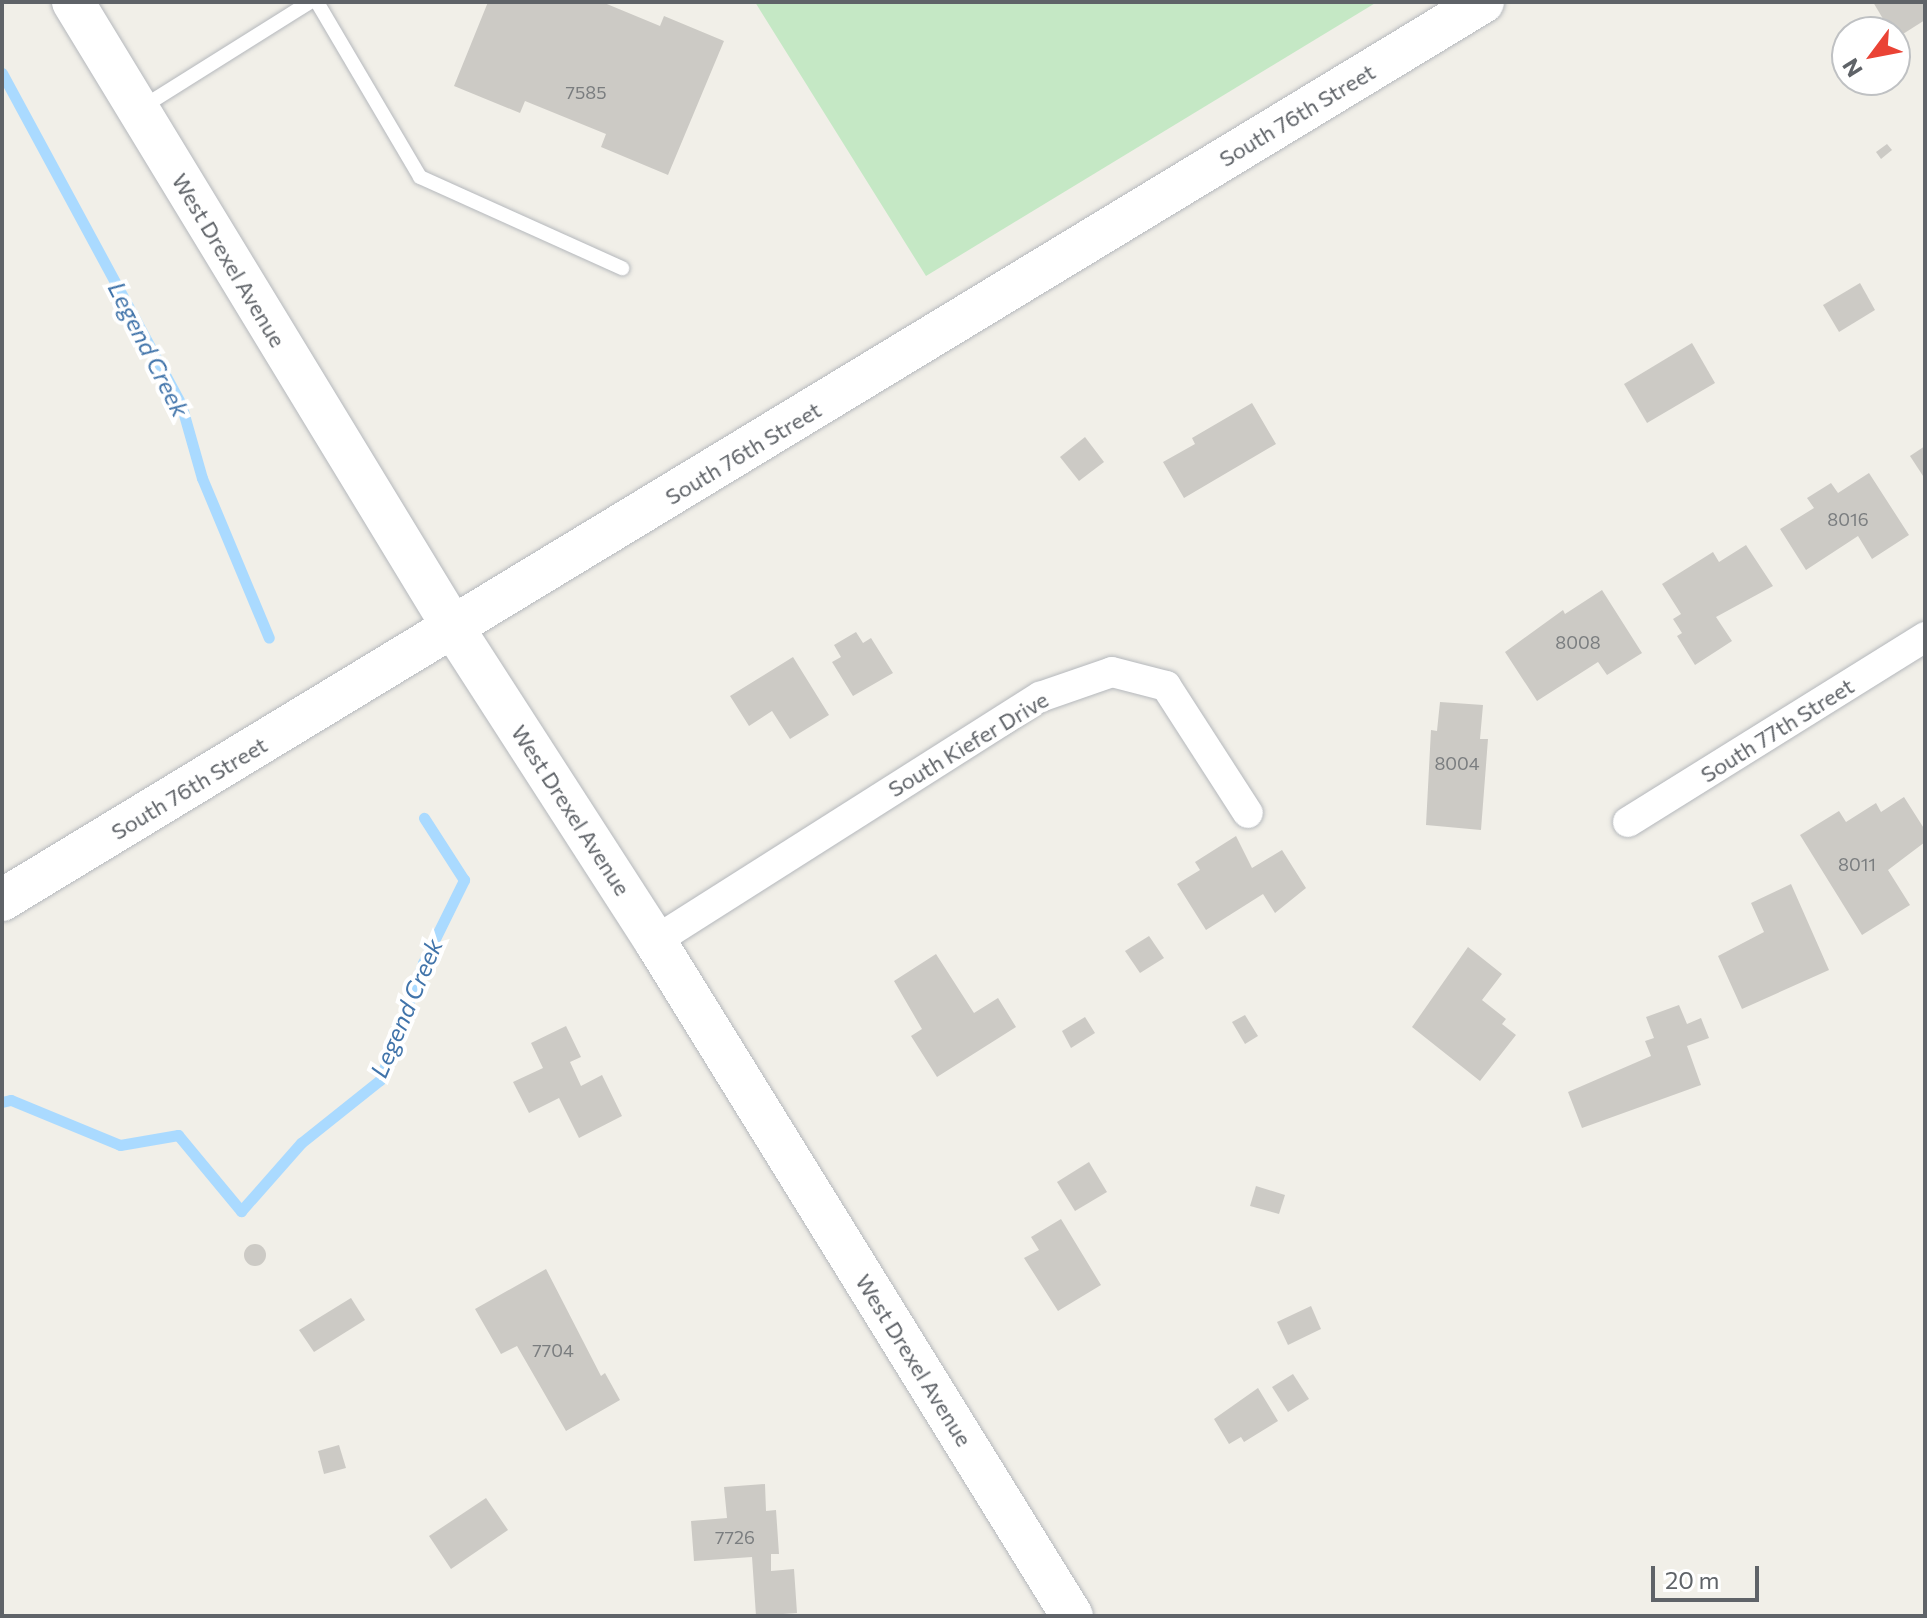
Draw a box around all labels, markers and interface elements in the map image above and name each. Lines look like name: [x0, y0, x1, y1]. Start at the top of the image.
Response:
north arrow: [1831, 16, 1911, 96]
text: N: [1836, 54, 1868, 82]
street label: South 76th Street: [1214, 58, 1380, 172]
house number: 7585: [565, 81, 607, 103]
street label: West Drexel Avenue: [167, 168, 291, 352]
water label: Legend Creek: [103, 277, 195, 421]
street label: South 76th Street: [660, 396, 826, 510]
house number: 8016: [1827, 508, 1869, 530]
house number: 8008: [1555, 631, 1601, 653]
street label: South 77th Street: [1696, 672, 1858, 788]
street label: South Kiefer Drive: [883, 686, 1053, 802]
street label: West Drexel Avenue: [506, 720, 636, 900]
street label: South 76th Street: [106, 731, 272, 845]
house number: 8004: [1434, 752, 1480, 774]
house number: 8011: [1838, 853, 1876, 875]
water label: Legend Creek: [364, 934, 448, 1082]
street label: West Drexel Avenue: [850, 1269, 978, 1451]
house number: 7704: [532, 1339, 574, 1361]
house number: 7726: [715, 1526, 755, 1548]
scale bar: [1655, 1550, 1763, 1600]
text: 20 m: [1665, 1565, 1719, 1594]

